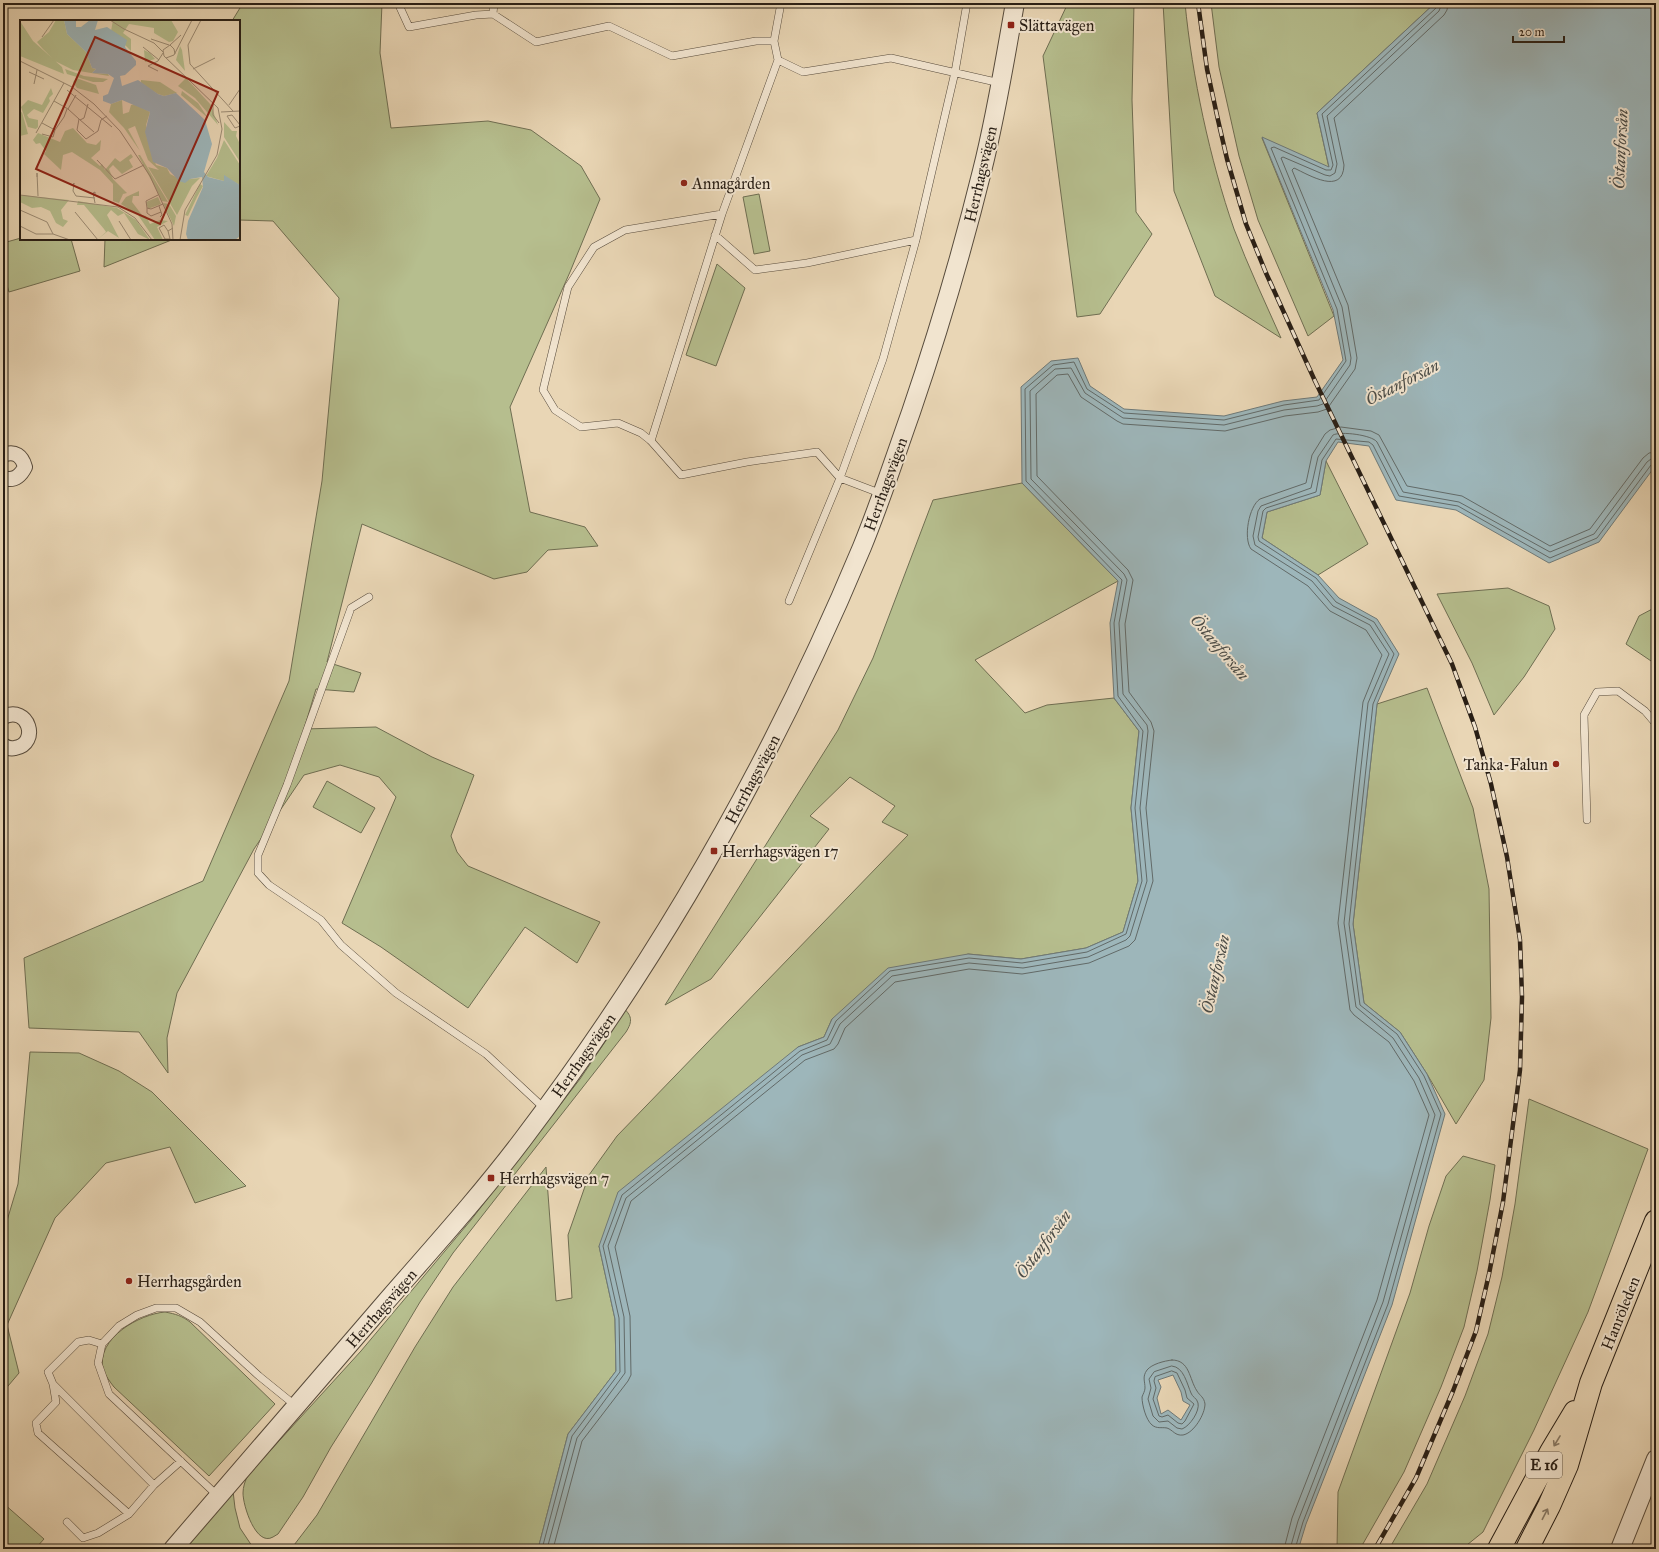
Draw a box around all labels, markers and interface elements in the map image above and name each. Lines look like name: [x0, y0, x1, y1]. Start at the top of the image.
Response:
place label: Slättavägen: [1019, 16, 1095, 36]
scale bar: [1513, 18, 1564, 44]
inset map: [20, 20, 240, 240]
marker: Slättavägen: [1006, 20, 1016, 30]
text: 20 m: [1519, 25, 1545, 39]
water label: Östanforsån: [1608, 108, 1633, 189]
street label: Herrhagsvägen: [960, 124, 1002, 224]
place label: Annagården: [691, 174, 771, 194]
marker: Annagården: [679, 178, 689, 188]
water label: Östanforsån: [1362, 355, 1443, 410]
street label: Herrhagsvägen: [860, 434, 912, 534]
water label: Östanforsån: [1186, 610, 1253, 685]
street label: Herrhagsvägen: [721, 731, 785, 828]
place label: Tanka-Falun: [1464, 755, 1548, 774]
marker: Tanka-Falun: [1551, 759, 1561, 769]
place label: Herrhagsvägen 17: [722, 842, 839, 862]
marker: Herrhagsvägen 17: [709, 846, 719, 856]
water label: Östanforsån: [1196, 933, 1235, 1015]
street label: Herrhagsvägen: [547, 1009, 620, 1102]
place label: Herrhagsvägen 7: [499, 1169, 609, 1189]
marker: Herrhagsvägen 7: [486, 1173, 496, 1183]
water label: Östanforsån: [1011, 1206, 1076, 1283]
street label: Herrhagsvägen: [342, 1265, 422, 1352]
place label: Herrhagsgården: [137, 1272, 242, 1292]
street label: Hanröleden: [1597, 1273, 1644, 1353]
marker: Herrhagsgården: [124, 1276, 134, 1286]
one-way arrow: [1553, 1435, 1561, 1447]
road number: E 16: [1526, 1452, 1562, 1478]
one-way arrow: [1542, 1509, 1549, 1521]

